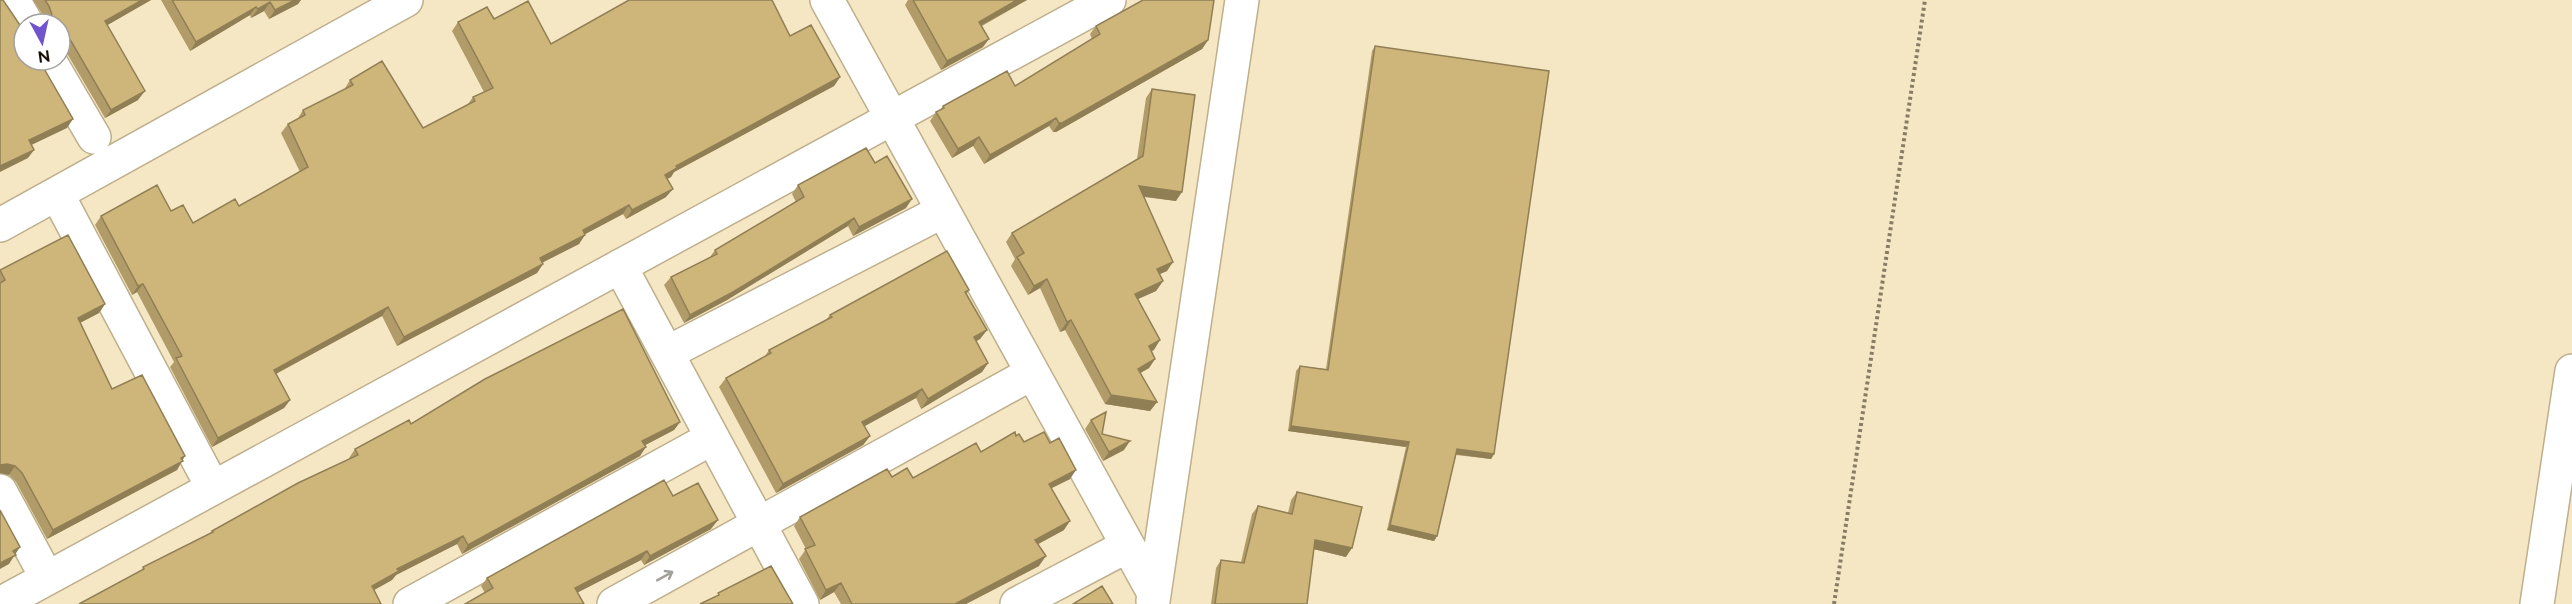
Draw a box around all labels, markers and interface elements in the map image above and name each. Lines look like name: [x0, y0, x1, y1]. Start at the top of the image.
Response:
north arrow: [12, 12, 72, 72]
text: N: [37, 46, 51, 67]
one-way arrow: [656, 570, 673, 582]

